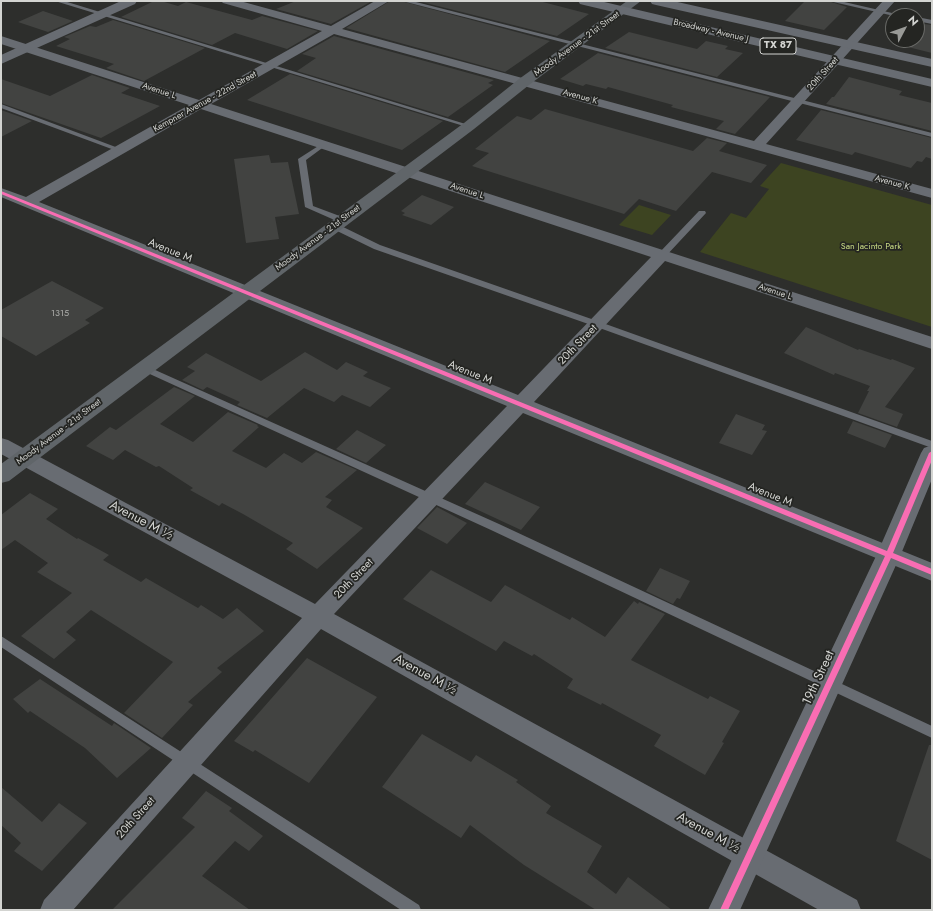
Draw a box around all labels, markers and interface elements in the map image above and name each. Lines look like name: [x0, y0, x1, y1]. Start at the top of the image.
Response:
north arrow: [885, 8, 925, 48]
street label: Moody Avenue - 21st Street: [532, 9, 622, 79]
text: N: [904, 12, 922, 29]
street label: Broadway - Avenue J: [672, 17, 750, 45]
road number: TX 87: [760, 38, 796, 54]
street label: 20th Street: [805, 55, 841, 93]
street label: Kempner Avenue - 22nd Street: [152, 69, 258, 135]
street label: Avenue L: [141, 80, 177, 102]
street label: Avenue K: [561, 87, 599, 107]
street label: Avenue K: [873, 173, 911, 193]
street label: Avenue L: [449, 180, 485, 202]
street label: Moody Avenue - 21st Street: [273, 203, 363, 273]
street label: Avenue M: [146, 236, 194, 266]
park label: San Jacinto Park: [841, 242, 901, 252]
street label: Avenue L: [757, 281, 793, 303]
house number: 1315: [51, 309, 69, 319]
street label: 20th Street: [556, 322, 600, 368]
street label: Avenue M: [446, 358, 494, 388]
street label: Moody Avenue - 21st Street: [14, 397, 104, 467]
street label: Avenue M: [746, 480, 794, 510]
street label: Avenue M ½: [107, 498, 175, 544]
street label: 20th Street: [332, 556, 376, 602]
street label: 19th Street: [800, 648, 838, 708]
street label: Avenue M ½: [391, 651, 459, 699]
street label: 20th Street: [114, 795, 158, 841]
street label: Avenue M ½: [674, 809, 742, 857]

